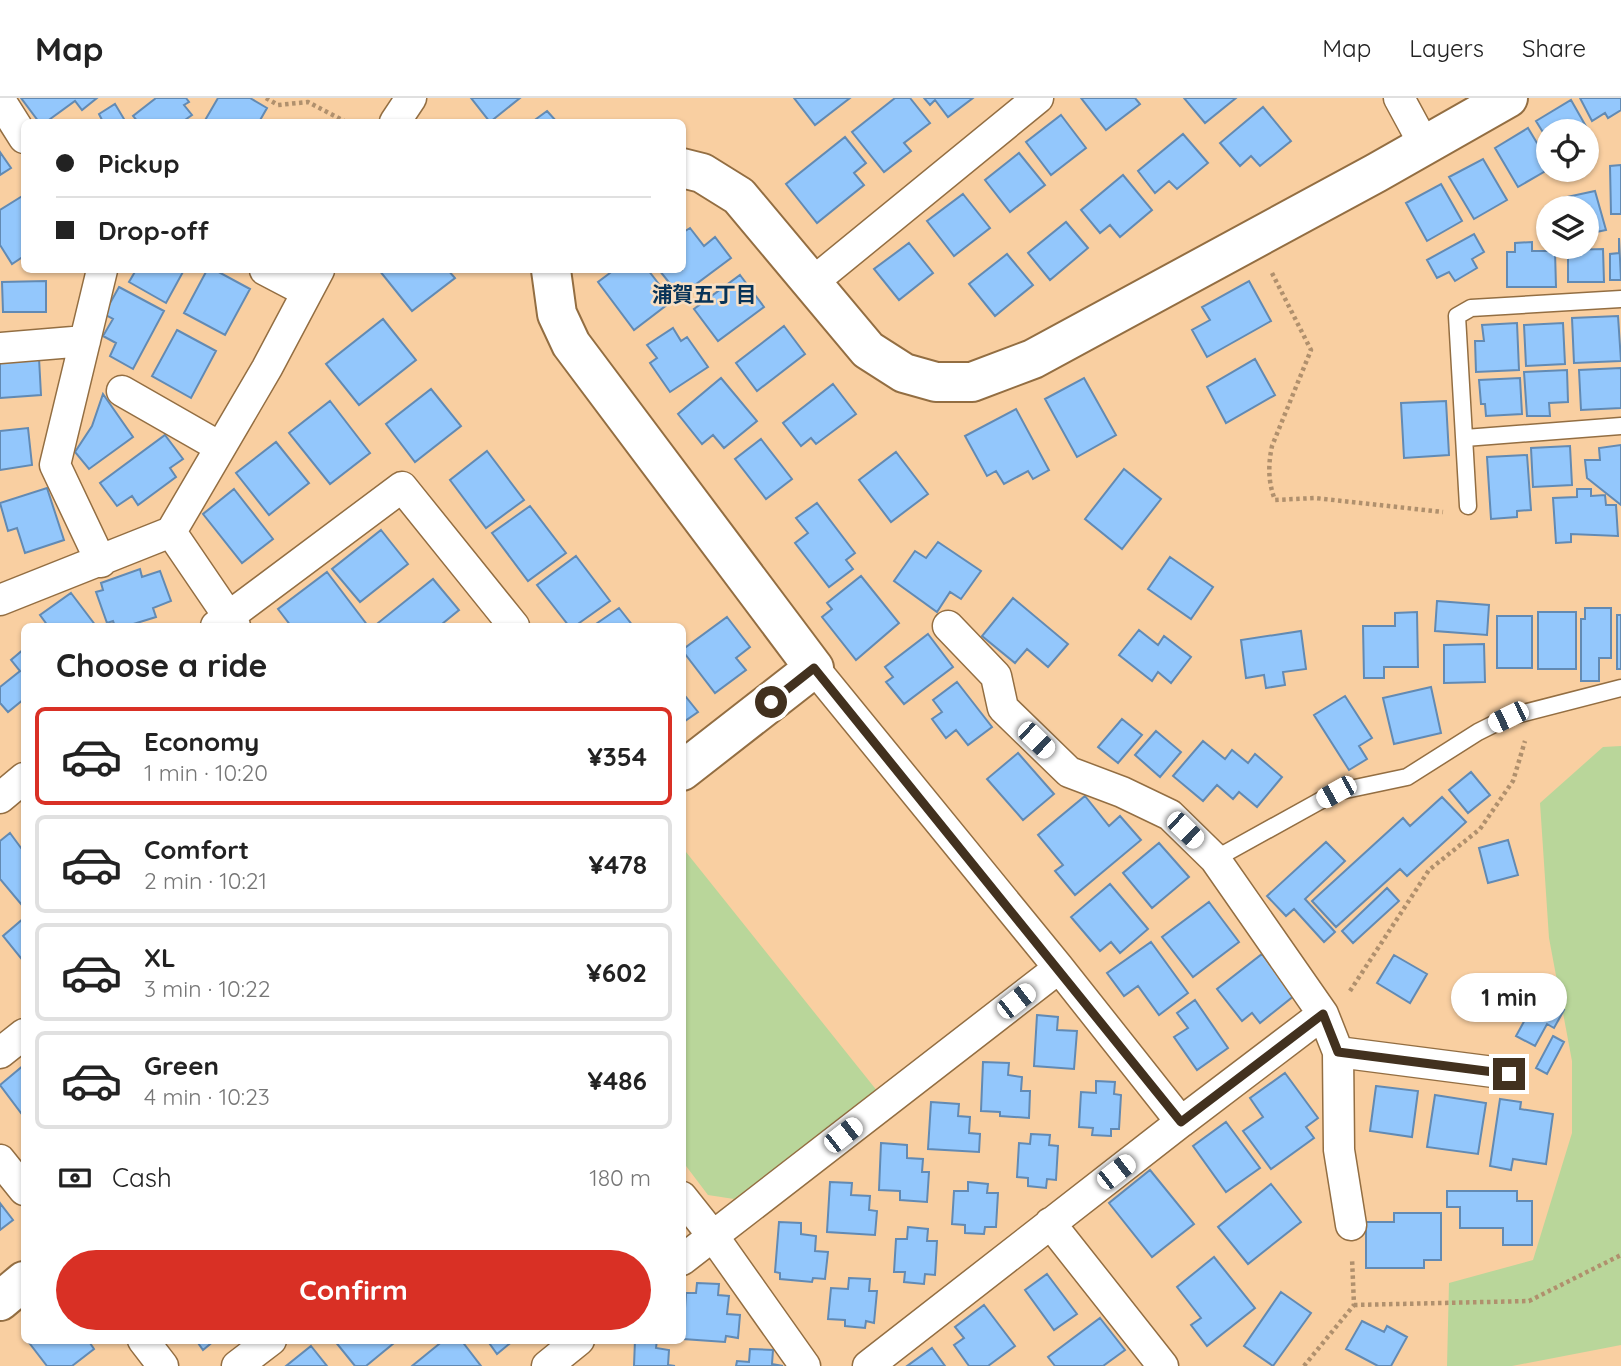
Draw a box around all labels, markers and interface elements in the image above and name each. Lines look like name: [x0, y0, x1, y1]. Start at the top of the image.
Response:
text: Map: [35, 28, 103, 69]
text: Map: [1322, 33, 1371, 63]
text: Layers: [1409, 33, 1484, 63]
text: Share: [1522, 33, 1586, 63]
map controls: [1536, 119, 1599, 259]
button: locate: [1536, 119, 1599, 182]
text: Pickup: [98, 147, 180, 180]
button: layers: [1536, 196, 1599, 259]
text: Drop-off: [98, 214, 209, 247]
district label: 浦賀五丁目: [652, 281, 757, 307]
text: Choose a ride: [56, 645, 268, 685]
route start: [755, 686, 787, 718]
car: [1485, 698, 1532, 736]
car: [1014, 718, 1059, 762]
icon: car: [60, 725, 123, 788]
text: Economy: [144, 725, 259, 758]
text: ¥354: [587, 740, 647, 773]
text: 1 min · 10:20: [144, 758, 268, 787]
car: [1313, 773, 1360, 811]
car: [1163, 808, 1208, 852]
icon: car: [60, 833, 123, 896]
text: Comfort: [144, 833, 249, 866]
text: ¥478: [588, 848, 647, 881]
text: 2 min · 10:21: [144, 866, 267, 895]
icon: car: [60, 941, 123, 1004]
text: XL: [144, 941, 176, 974]
text: ¥602: [586, 956, 647, 989]
callout: 1 min: [1451, 972, 1567, 1021]
text: 3 min · 10:22: [144, 974, 271, 1003]
car: [993, 980, 1040, 1022]
text: 1 min: [1481, 983, 1537, 1012]
icon: car: [60, 1049, 123, 1112]
text: Green: [144, 1049, 219, 1082]
route end: [1493, 1058, 1525, 1090]
text: ¥486: [588, 1064, 647, 1097]
text: 4 min · 10:23: [144, 1082, 270, 1111]
car: [820, 1114, 867, 1156]
car: [1093, 1151, 1140, 1193]
icon: cash: [56, 1159, 94, 1197]
text: Cash: [112, 1161, 172, 1194]
text: 180 m: [589, 1163, 651, 1192]
button: Confirm: [56, 1250, 651, 1330]

